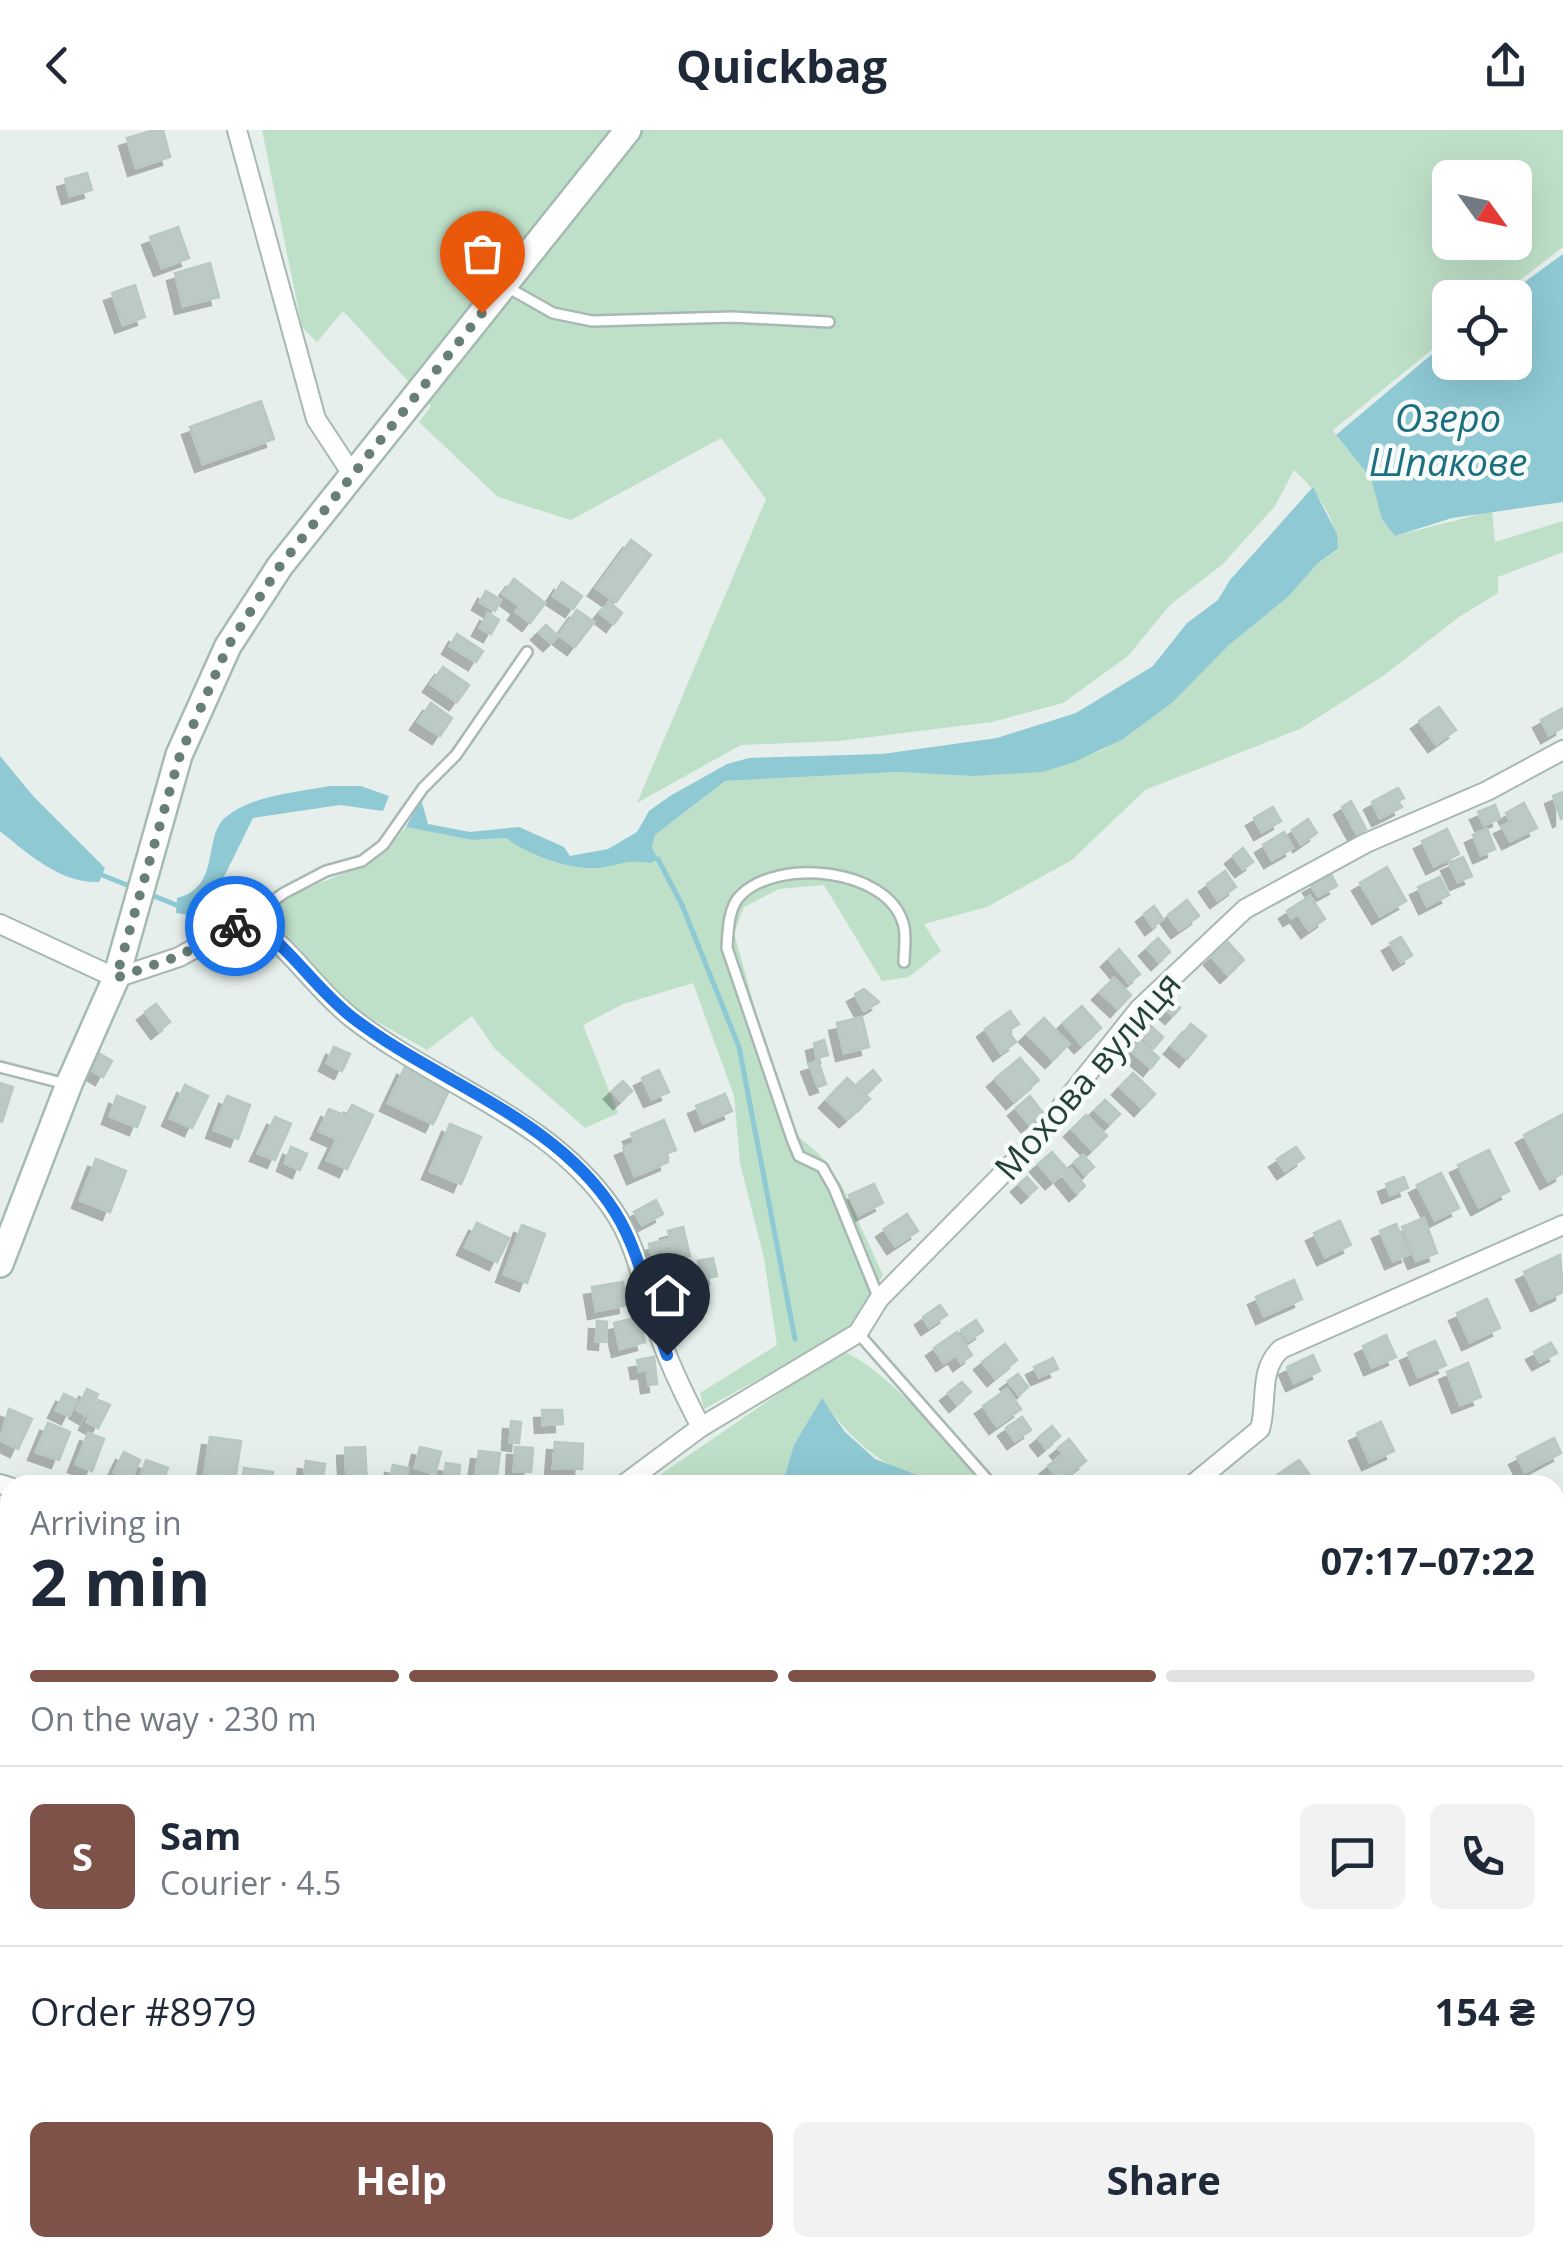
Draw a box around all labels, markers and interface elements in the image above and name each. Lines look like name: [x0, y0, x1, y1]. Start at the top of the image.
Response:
text: Quickbag: [676, 35, 887, 96]
icon: back: [30, 38, 85, 93]
icon: share: [1478, 38, 1533, 93]
north arrow: [1432, 160, 1532, 260]
map controls: [1432, 160, 1532, 380]
pin: [440, 211, 525, 314]
icon: bag: [455, 226, 510, 281]
button: locate: [1432, 280, 1532, 380]
water label: Озеро Шпакове: [1369, 391, 1527, 487]
courier: [185, 876, 285, 976]
icon: bike: [208, 899, 263, 954]
street label: Мохова вулиця: [983, 961, 1190, 1189]
pin: [625, 1253, 710, 1356]
icon: home: [640, 1268, 695, 1323]
text: Arriving in: [30, 1501, 182, 1544]
text: 07:17–07:22: [1321, 1534, 1535, 1586]
text: 2 min: [30, 1537, 210, 1625]
text: On the way · 230 m: [30, 1697, 317, 1740]
button: chat: [1300, 1804, 1405, 1909]
button: phone: [1430, 1804, 1535, 1909]
text: Sam: [160, 1809, 241, 1861]
text: S: [72, 1830, 93, 1882]
text: Courier · 4.5: [160, 1861, 341, 1904]
text: Order #8979: [30, 1985, 257, 2037]
text: 154 ₴: [1435, 1985, 1535, 2037]
button: Help: [30, 2122, 773, 2237]
button: Share: [793, 2122, 1535, 2237]

